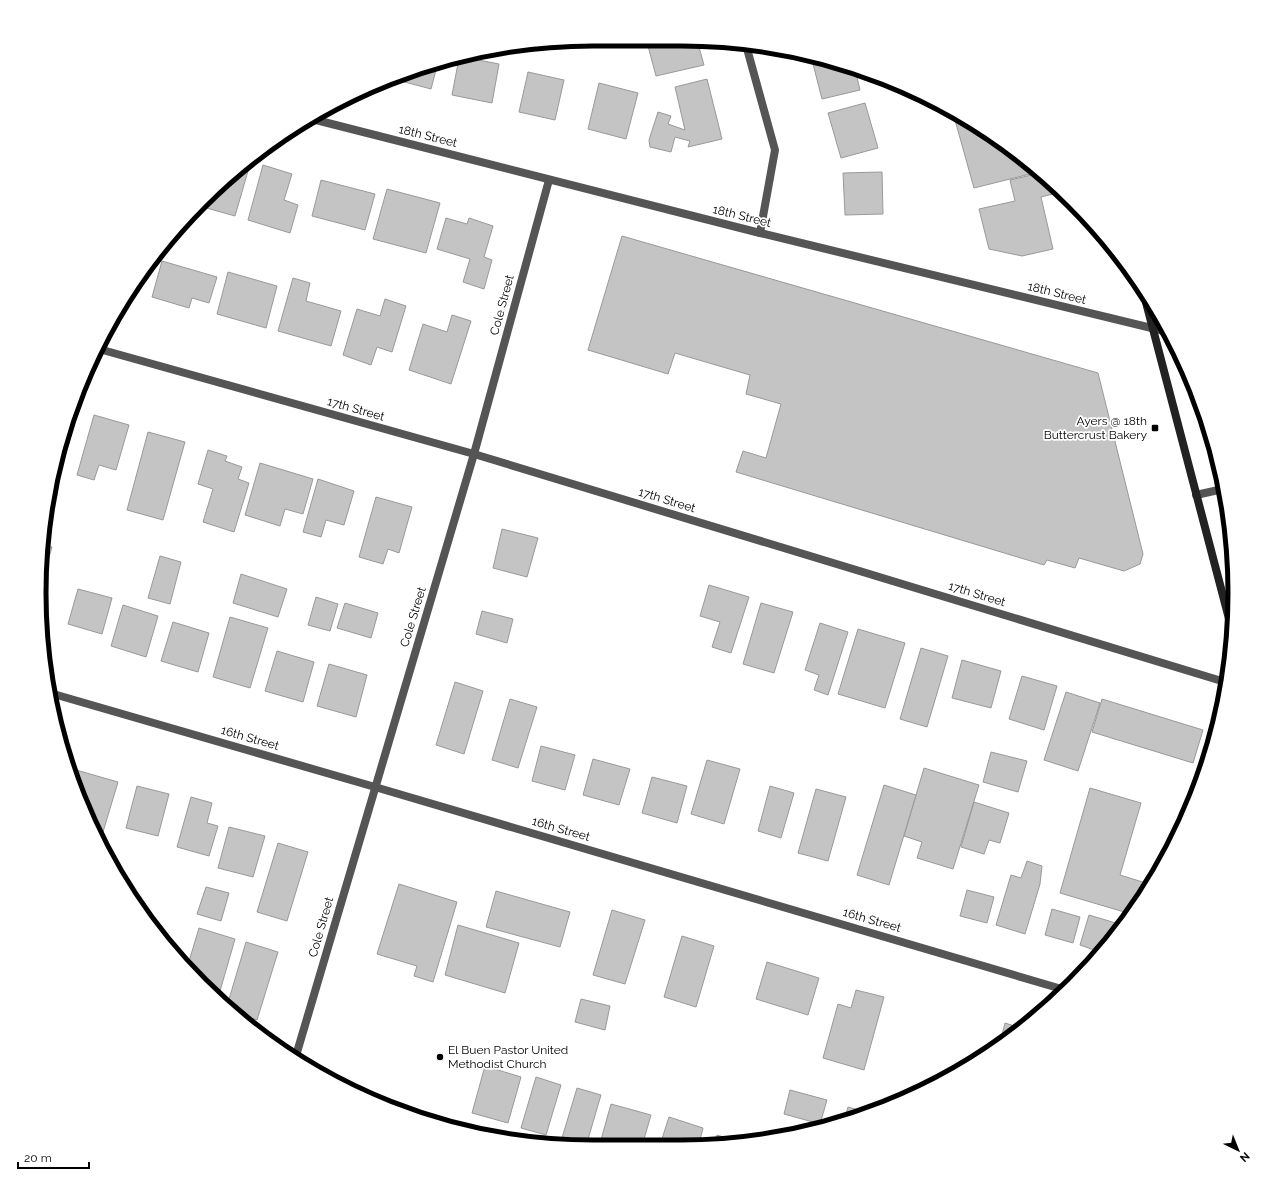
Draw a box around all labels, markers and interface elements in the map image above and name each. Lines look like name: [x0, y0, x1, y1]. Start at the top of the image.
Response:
street label: 18th Street: [397, 122, 459, 150]
street label: 18th Street: [711, 202, 773, 230]
street label: Cole Street: [487, 273, 517, 337]
street label: 18th Street: [1026, 279, 1088, 307]
street label: 17th Street: [326, 394, 386, 424]
place label: Ayers @ 18th Buttercrust Bakery: [1044, 414, 1147, 442]
marker: Ayers @ 18th Buttercrust Bakery: [1150, 423, 1160, 433]
street label: 17th Street: [637, 485, 697, 515]
street label: 17th Street: [947, 579, 1007, 609]
street label: Cole Street: [397, 585, 429, 649]
street label: 16th Street: [219, 723, 281, 753]
street label: 16th Street: [530, 814, 592, 844]
street label: Cole Street: [306, 895, 336, 959]
street label: 16th Street: [841, 905, 903, 935]
place label: El Buen Pastor United Methodist Church: [448, 1043, 568, 1071]
marker: El Buen Pastor United Methodist Church: [435, 1052, 445, 1062]
north arrow: [1218, 1130, 1258, 1170]
scale bar: [18, 1144, 89, 1170]
text: N: [1237, 1149, 1252, 1165]
text: 20 m: [24, 1151, 52, 1165]

